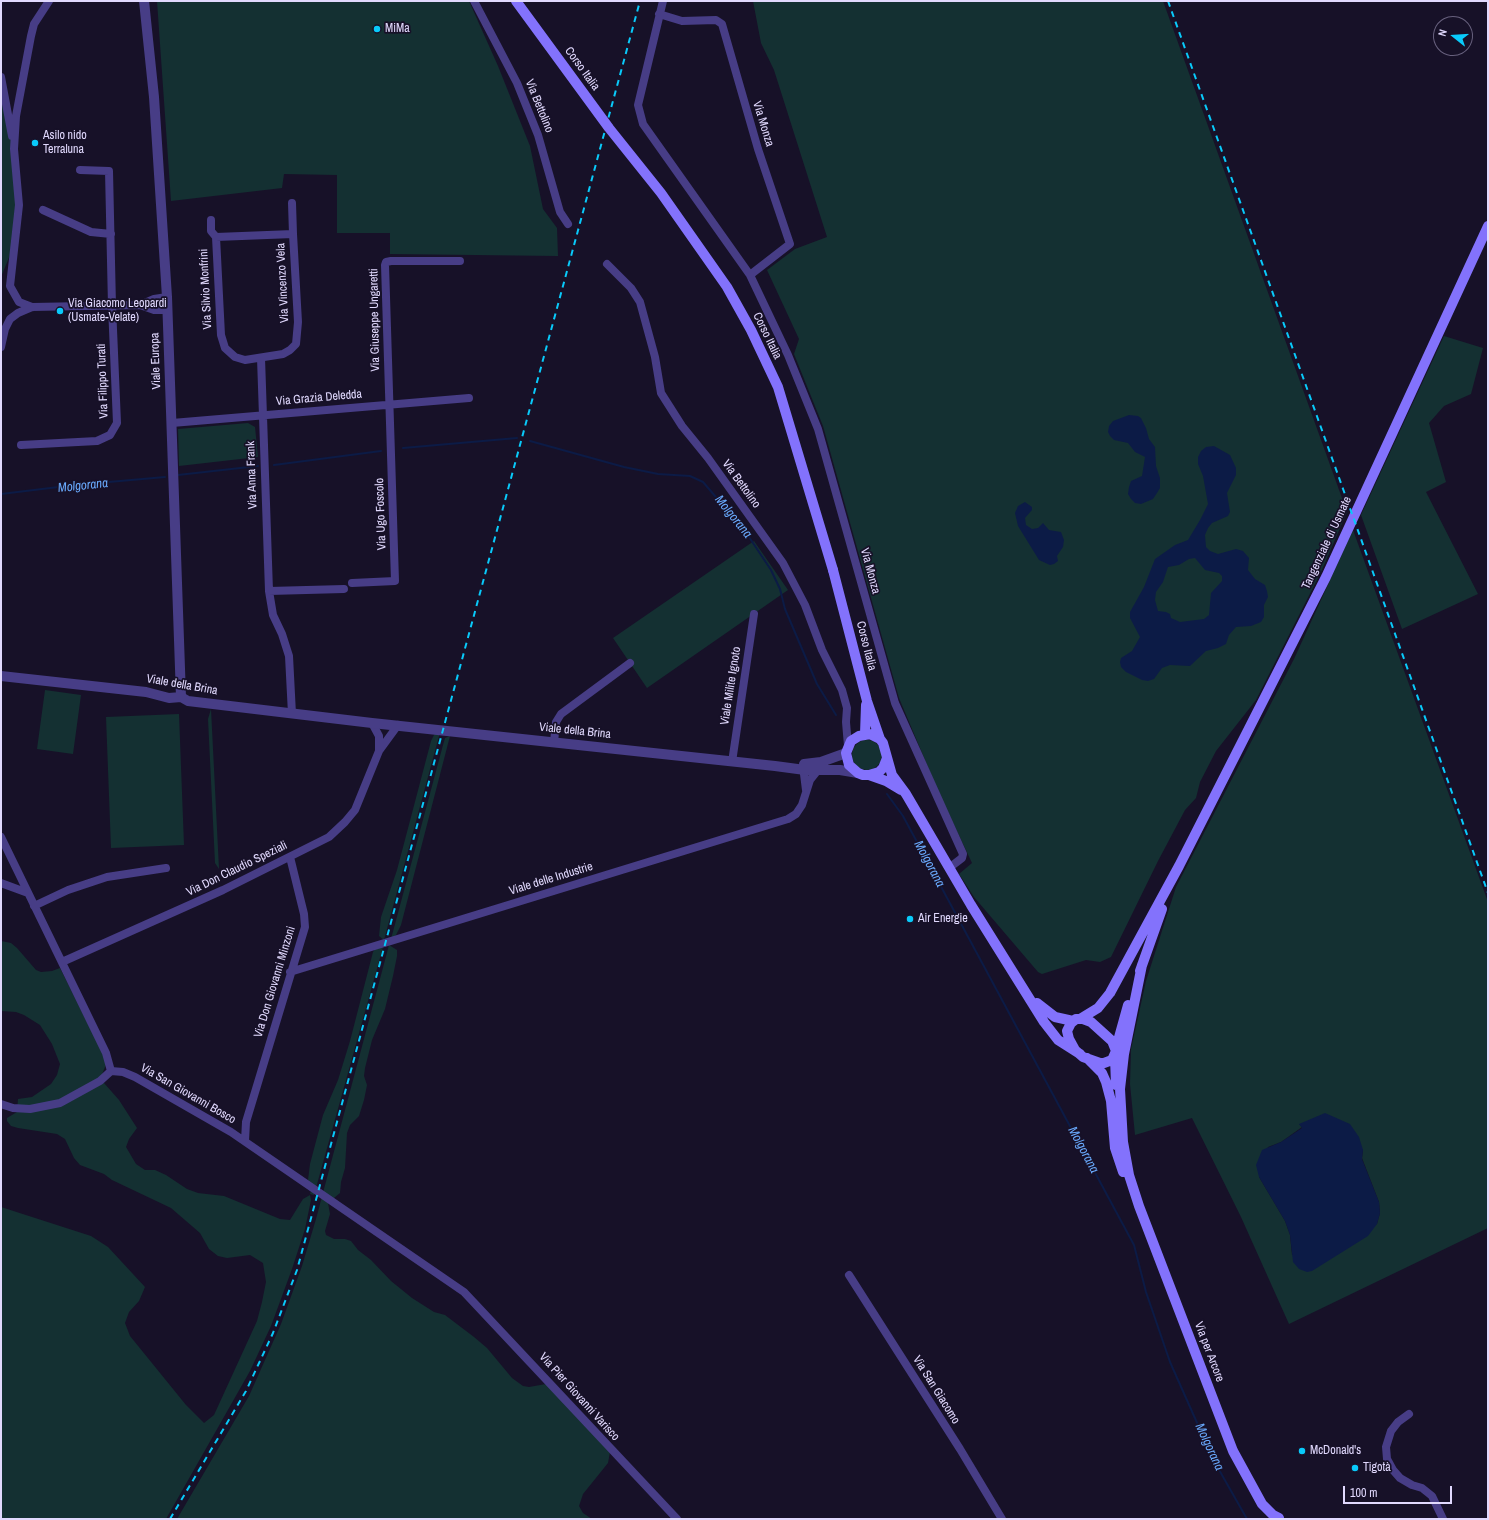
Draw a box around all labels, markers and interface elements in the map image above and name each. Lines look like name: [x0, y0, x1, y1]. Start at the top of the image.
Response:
north arrow: [1433, 16, 1473, 56]
place label: MiMa: [385, 22, 410, 36]
marker: MiMa: [372, 24, 382, 34]
text: N: [1435, 28, 1450, 38]
street label: Corso Italia: [561, 44, 603, 94]
street label: Via Bettolino: [522, 77, 556, 135]
street label: Via Monza: [749, 99, 777, 149]
place label: Asilo nido Terraluna: [43, 129, 87, 157]
marker: Asilo nido Terraluna: [30, 138, 40, 148]
street label: Via Vincenzo Vela: [274, 243, 292, 323]
street label: Via Silvio Monfrini: [197, 248, 215, 330]
street label: Via Giuseppe Ungaretti: [367, 268, 383, 372]
place label: Via Giacomo Leopardi (Usmate-Velate): [68, 297, 167, 325]
marker: Via Giacomo Leopardi (Usmate-Velate): [55, 306, 65, 316]
street label: Corso Italia: [750, 310, 784, 362]
street label: Viale Europa: [148, 332, 164, 390]
street label: Via Filippo Turati: [94, 343, 112, 419]
street label: Via Grazia Deledda: [275, 387, 363, 409]
street label: Via Anna Frank: [244, 441, 260, 509]
street label: Via Bettolino: [719, 457, 763, 511]
water label: Molgorana: [57, 476, 109, 496]
street label: Via Ugo Foscolo: [373, 478, 389, 550]
water label: Molgorana: [711, 493, 755, 541]
street label: Tangenziale di Usmate: [1299, 494, 1355, 592]
street label: Via Monza: [857, 546, 883, 596]
street label: Corso Italia: [853, 620, 879, 672]
street label: Viale Milite Ignoto: [718, 646, 744, 726]
street label: Viale della Brina: [145, 672, 219, 698]
street label: Viale della Brina: [538, 720, 612, 742]
street label: Via Don Claudio Speziali: [184, 838, 290, 900]
water label: Molgorana: [910, 838, 948, 890]
street label: Viale delle Industrie: [507, 859, 595, 899]
place label: Air Energie: [918, 912, 968, 926]
marker: Air Energie: [905, 914, 915, 924]
street label: Via Don Giovanni Minzoni: [251, 925, 299, 1039]
street label: Via San Giovanni Bosco: [138, 1061, 238, 1127]
water label: Molgorana: [1064, 1124, 1102, 1176]
street label: Via per Arcore: [1191, 1320, 1227, 1384]
street label: Via Pier Giovanni Varisco: [536, 1350, 622, 1444]
street label: Via San Giacomo: [909, 1353, 963, 1427]
water label: Molgorana: [1191, 1421, 1227, 1473]
place label: McDonald's: [1310, 1444, 1361, 1458]
marker: McDonald's: [1297, 1446, 1307, 1456]
place label: Tigotà: [1363, 1461, 1391, 1475]
marker: Tigotà: [1350, 1463, 1360, 1473]
scale bar: [1345, 1478, 1454, 1504]
text: 100 m: [1350, 1485, 1377, 1501]

